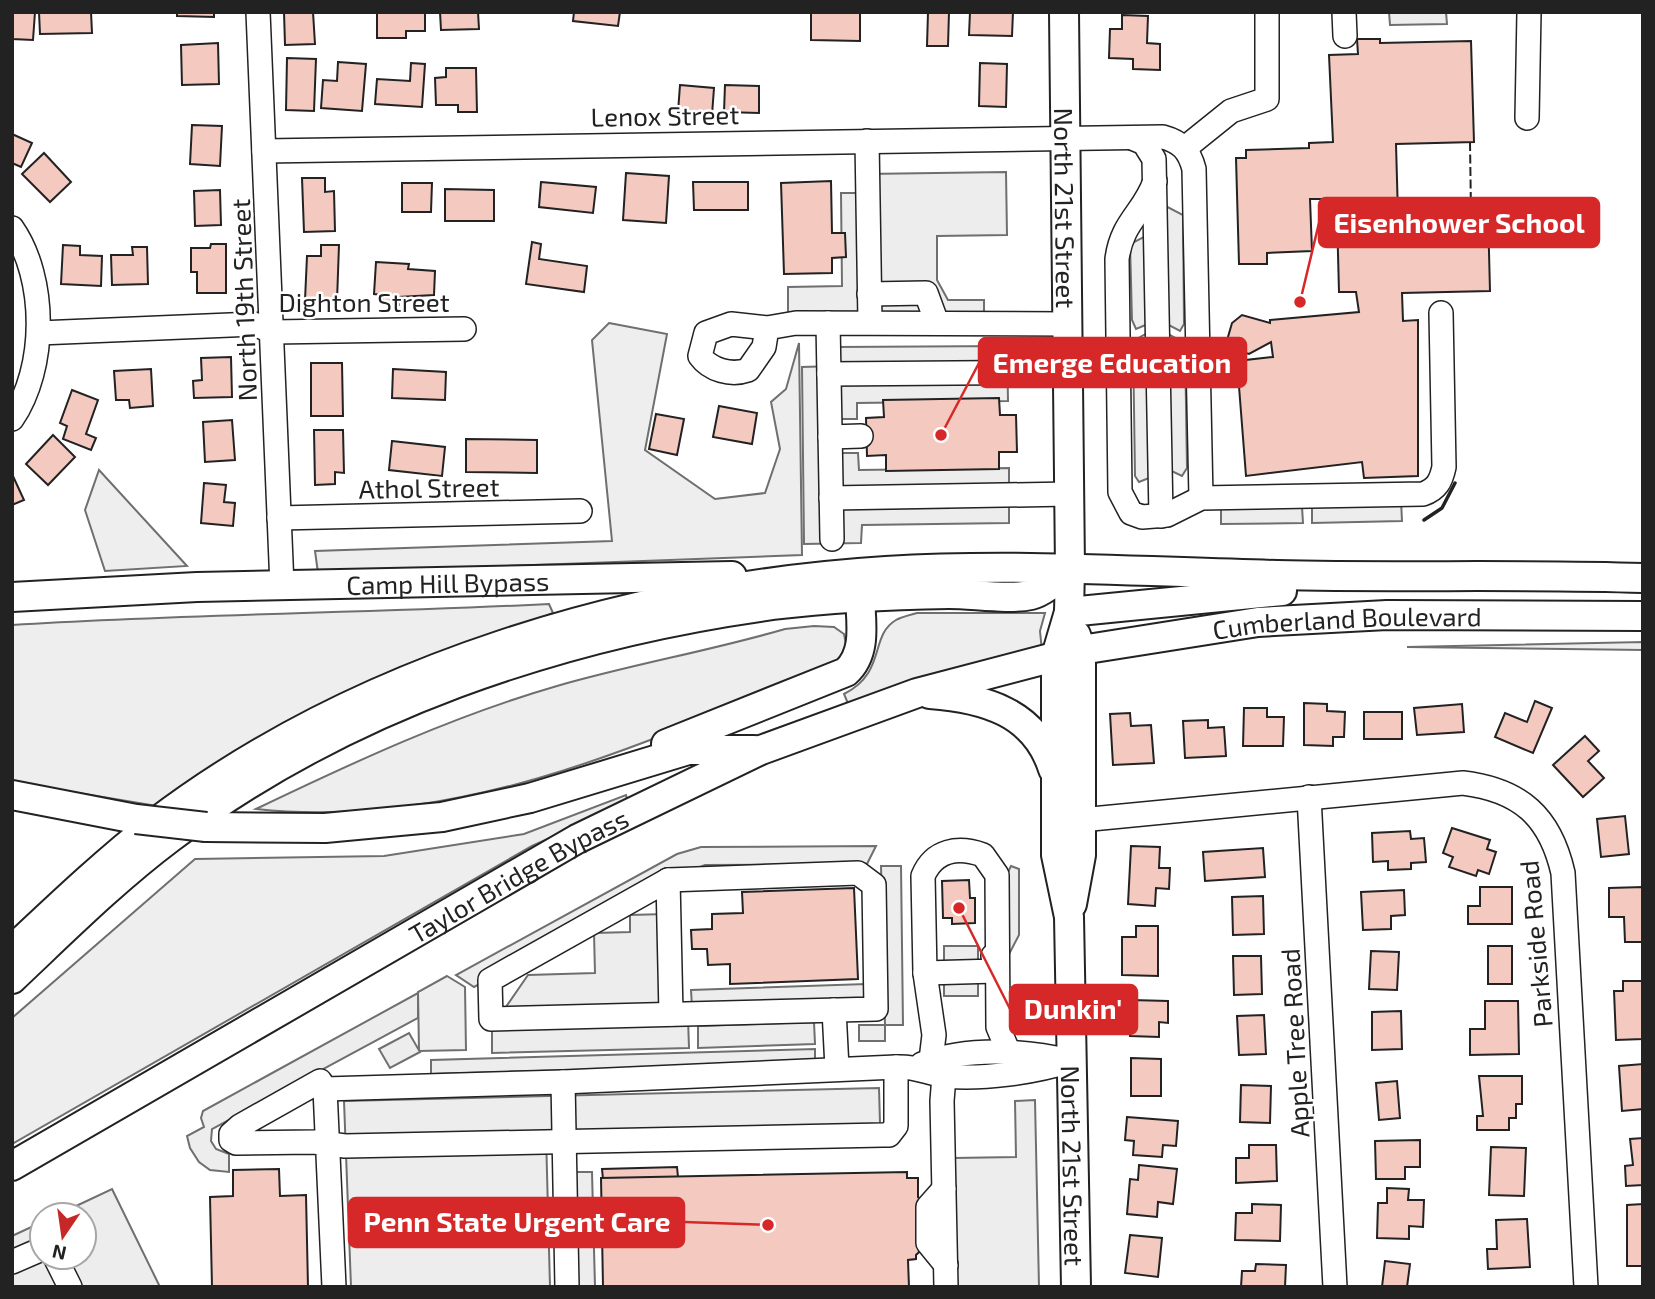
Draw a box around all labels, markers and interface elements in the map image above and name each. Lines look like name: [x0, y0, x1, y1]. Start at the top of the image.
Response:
street label: Lenox Street: [590, 98, 740, 132]
street label: North 21st Street: [1050, 108, 1083, 309]
street label: North 19th Street: [224, 198, 262, 402]
callout: Eisenhower School: [1319, 198, 1599, 247]
text: Eisenhower School: [1333, 205, 1585, 239]
street label: Dighton Street: [278, 286, 450, 317]
callout: Emerge Education: [979, 338, 1246, 387]
text: Emerge Education: [993, 345, 1231, 379]
street label: Athol Street: [358, 470, 500, 504]
street label: Camp Hill Bypass: [346, 564, 549, 599]
street label: Cumberland Boulevard: [1210, 599, 1482, 644]
street label: Taylor Bridge Bypass: [403, 801, 633, 949]
street label: Parkside Road: [1512, 859, 1558, 1029]
street label: Apple Tree Road: [1274, 948, 1314, 1138]
callout: Dunkin': [1010, 985, 1137, 1034]
text: Dunkin': [1024, 991, 1122, 1025]
street label: North 21st Street: [1056, 1065, 1091, 1266]
callout: Penn State Urgent Care: [349, 1198, 684, 1247]
north arrow: [28, 1201, 98, 1271]
text: Penn State Urgent Care: [363, 1204, 671, 1238]
text: N: [50, 1240, 68, 1266]

